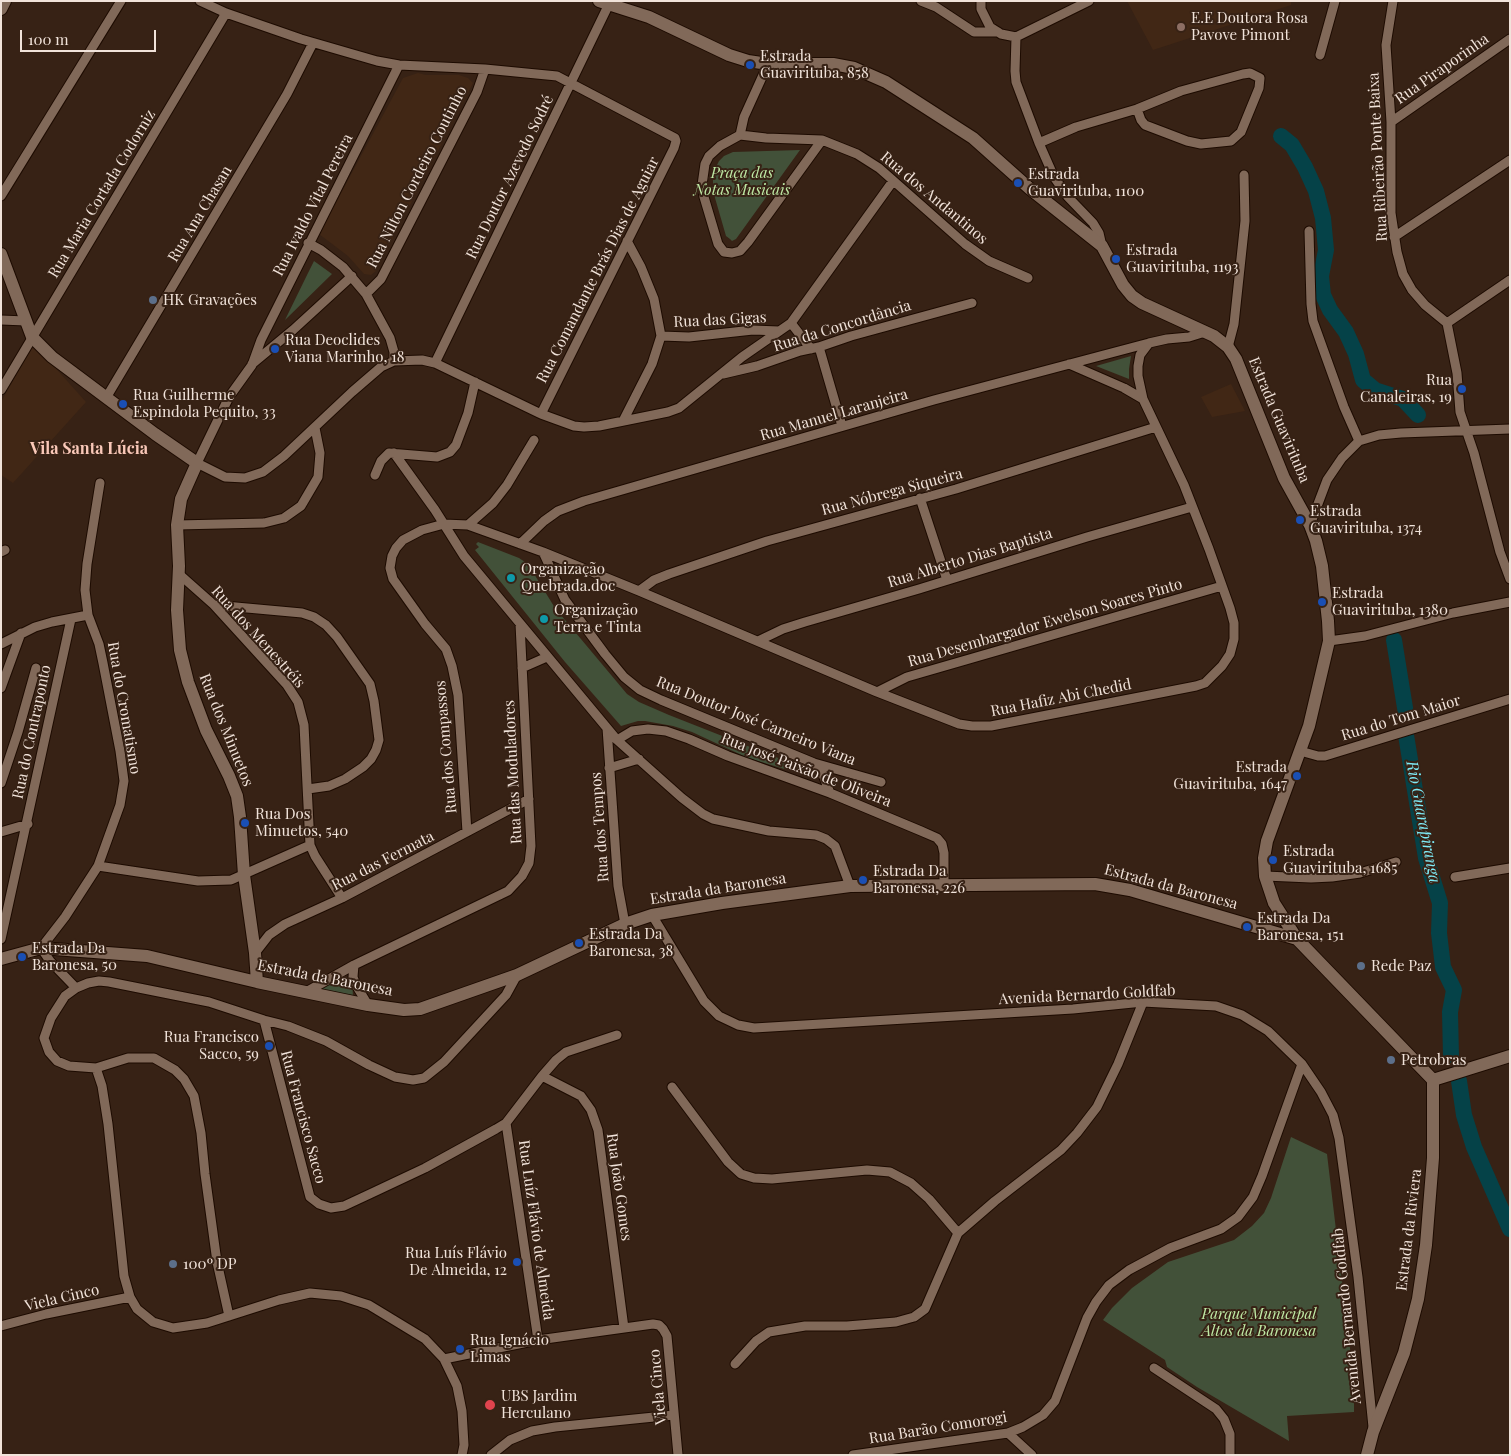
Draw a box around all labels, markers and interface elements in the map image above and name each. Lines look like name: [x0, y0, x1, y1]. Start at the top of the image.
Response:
place label: E.E Doutora Rosa Pavove Pimont: [1191, 9, 1308, 44]
scale bar: [22, 20, 159, 52]
marker: E.E Doutora Rosa Pavove Pimont: [1175, 21, 1187, 33]
text: 100 m: [28, 29, 69, 49]
street label: Rua Piraporinha: [1392, 30, 1492, 108]
place label: Estrada Guavirituba, 858: [760, 47, 869, 82]
marker: Estrada Guavirituba, 858: [744, 59, 756, 71]
street label: Rua Ribeirão Ponte Baixa: [1365, 72, 1391, 242]
street label: Rua Nilton Cordeiro Coutinho: [363, 83, 471, 271]
street label: Rua Doutor Azevedo Sodré: [462, 92, 558, 262]
street label: Rua Maria Cortada Codorniz: [45, 107, 159, 281]
street label: Rua Ivaldo Vital Pereira: [269, 131, 357, 279]
street label: Rua dos Andantinos: [877, 148, 991, 248]
street label: Rua Comandante Brás Dias de Aguiar: [533, 154, 663, 386]
street label: Rua Ana Chasan: [164, 163, 236, 265]
park label: Praça das Notas Musicais: [694, 164, 790, 199]
place label: Estrada Guavirituba, 1100: [1028, 165, 1144, 200]
marker: Estrada Guavirituba, 1100: [1012, 177, 1024, 189]
place label: Estrada Guavirituba, 1193: [1126, 241, 1239, 276]
marker: Estrada Guavirituba, 1193: [1110, 253, 1122, 265]
place label: HK Gravações: [163, 291, 257, 309]
marker: HK Gravações: [147, 294, 159, 306]
street label: Rua da Concordância: [771, 296, 913, 356]
street label: Rua das Gigas: [673, 309, 767, 331]
place label: Rua Deoclides Viana Marinho, 18: [285, 331, 405, 366]
marker: Rua Deoclides Viana Marinho, 18: [269, 343, 281, 355]
street label: Estrada Guavirituba: [1244, 355, 1314, 485]
place label: Rua Canaleiras, 19: [1360, 371, 1452, 406]
marker: Rua Canaleiras, 19: [1456, 383, 1468, 395]
street label: Rua Manuel Laranjeira: [758, 385, 910, 445]
place label: Rua Guilherme Espindola Pequito, 33: [133, 386, 276, 421]
marker: Rua Guilherme Espindola Pequito, 33: [117, 398, 129, 410]
district label: Vila Santa Lúcia: [30, 439, 148, 459]
street label: Rua Nóbrega Siqueira: [819, 464, 965, 520]
place label: Estrada Guavirituba, 1374: [1310, 502, 1422, 537]
marker: Estrada Guavirituba, 1374: [1294, 514, 1306, 526]
street label: Rua Alberto Dias Baptista: [885, 524, 1055, 592]
place label: Organização Quebrada.doc: [521, 560, 615, 595]
marker: Organização Quebrada.doc: [505, 572, 517, 584]
street label: Rua Desembargador Ewelson Soares Pinto: [906, 575, 1184, 671]
street label: Rua dos Menestréis: [207, 582, 309, 692]
place label: Estrada Guavirituba, 1380: [1332, 584, 1448, 619]
marker: Estrada Guavirituba, 1380: [1316, 596, 1328, 608]
place label: Organização Terra e Tinta: [554, 601, 642, 636]
marker: Organização Terra e Tinta: [538, 613, 550, 625]
street label: Rua do Cromatismo: [104, 640, 144, 776]
street label: Rua do Contraponto: [9, 663, 55, 801]
street label: Rua dos Minuetos: [195, 671, 257, 789]
street label: Rua Doutor José Carneiro Viana: [654, 673, 858, 769]
street label: Rua Hafiz Abi Chedid: [989, 676, 1133, 720]
street label: Rua dos Compassos: [431, 680, 461, 814]
street label: Rua do Tom Maior: [1339, 691, 1463, 745]
street label: Rua das Moduladores: [500, 700, 526, 844]
street label: Rua José Paixão de Oliveira: [718, 729, 894, 811]
place label: Estrada Guavirituba, 1647: [1173, 758, 1287, 793]
water label: Rio Guarapiranga: [1402, 759, 1444, 885]
marker: Estrada Guavirituba, 1647: [1291, 770, 1303, 782]
street label: Rua dos Tempos: [587, 771, 613, 883]
place label: Rua Dos Minuetos, 540: [255, 805, 348, 840]
marker: Rua Dos Minuetos, 540: [239, 817, 251, 829]
street label: Rua das Fermata: [329, 827, 437, 895]
place label: Estrada Guavirituba, 1685: [1283, 842, 1397, 877]
marker: Estrada Guavirituba, 1685: [1267, 854, 1279, 866]
street label: Estrada da Baronesa: [1102, 861, 1240, 913]
place label: Estrada Da Baronesa, 226: [873, 862, 965, 897]
street label: Estrada da Baronesa: [649, 869, 787, 909]
marker: Estrada Da Baronesa, 226: [857, 874, 869, 886]
place label: Estrada Da Baronesa, 151: [1257, 909, 1344, 944]
marker: Estrada Da Baronesa, 151: [1241, 921, 1253, 933]
place label: Estrada Da Baronesa, 38: [589, 925, 673, 960]
marker: Estrada Da Baronesa, 38: [573, 937, 585, 949]
place label: Estrada Da Baronesa, 50: [32, 939, 117, 974]
marker: Estrada Da Baronesa, 50: [16, 951, 28, 963]
street label: Estrada da Baronesa: [256, 956, 394, 1000]
place label: Rede Paz: [1371, 957, 1432, 975]
marker: Rede Paz: [1355, 960, 1367, 972]
street label: Avenida Bernardo Goldfab: [998, 981, 1176, 1009]
place label: Rua Francisco Sacco, 59: [164, 1028, 259, 1063]
marker: Rua Francisco Sacco, 59: [263, 1040, 275, 1052]
street label: Rua Francisco Sacco: [277, 1048, 329, 1186]
place label: Petrobras: [1401, 1051, 1466, 1069]
marker: Petrobras: [1385, 1054, 1397, 1066]
street label: Rua João Gomes: [603, 1132, 635, 1242]
street label: Rua Luíz Flávio de Almeida: [514, 1139, 558, 1321]
street label: Estrada da Riviera: [1393, 1168, 1425, 1292]
street label: Avenida Bernardo Goldfab: [1329, 1227, 1365, 1405]
place label: Rua Luís Flávio De Almeida, 12: [405, 1244, 507, 1279]
place label: 100º DP: [183, 1255, 237, 1273]
marker: Rua Luís Flávio De Almeida, 12: [511, 1256, 523, 1268]
marker: 100º DP: [167, 1258, 179, 1270]
street label: Viela Cinco: [23, 1281, 101, 1315]
park label: Parque Municipal Altos da Baronesa: [1202, 1305, 1316, 1340]
place label: Rua Ignácio Limas: [470, 1331, 549, 1366]
marker: Rua Ignácio Limas: [454, 1343, 466, 1355]
street label: Viela Cinco: [646, 1349, 670, 1425]
place label: UBS Jardim Herculano: [501, 1387, 577, 1422]
marker: UBS Jardim Herculano: [483, 1398, 497, 1412]
street label: Rua Barão Comorogi: [868, 1408, 1008, 1448]

